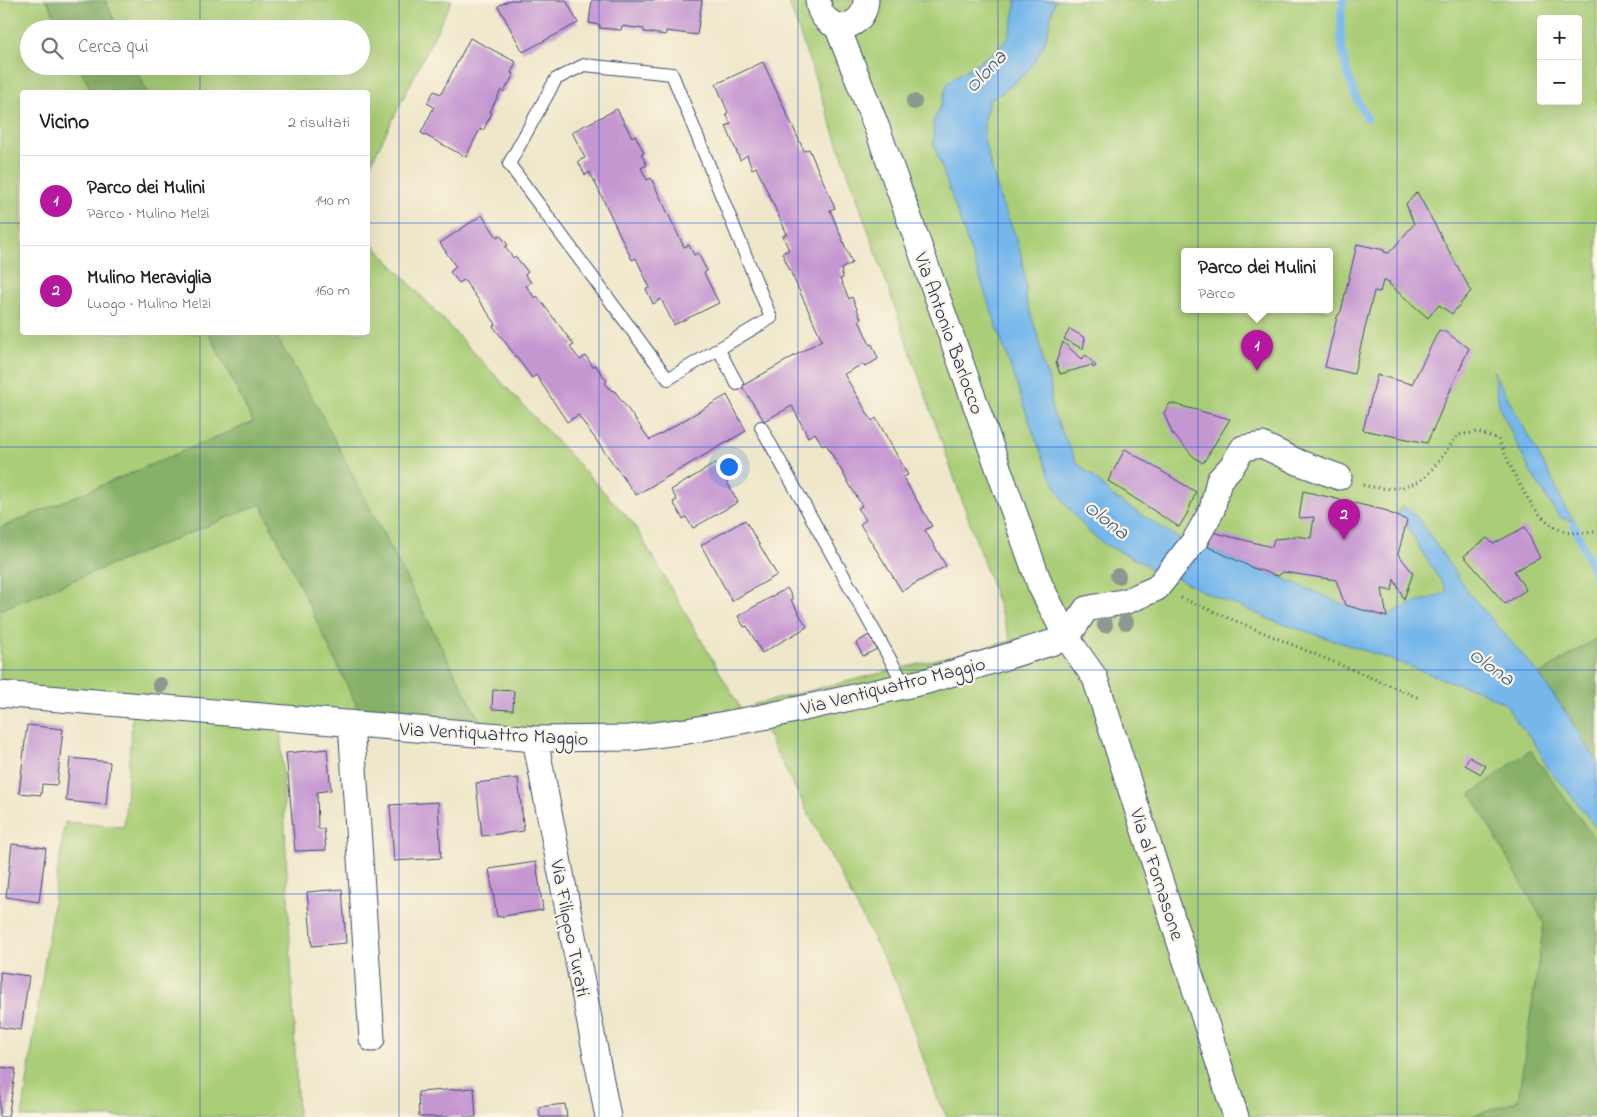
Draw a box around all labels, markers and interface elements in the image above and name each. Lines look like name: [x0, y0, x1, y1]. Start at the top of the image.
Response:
map controls: [1537, 15, 1582, 105]
button: +: [1537, 15, 1582, 60]
search box: [20, 20, 370, 75]
icon: search: [38, 34, 66, 62]
text: Cerca qui: [78, 34, 148, 61]
water label: Olona: [958, 43, 1015, 101]
button: −: [1537, 60, 1582, 105]
text: Vicino: [40, 108, 89, 138]
text: 2 risultati: [288, 111, 350, 135]
text: Parco dei Mulini: [87, 175, 205, 202]
text: 1: [53, 189, 59, 213]
text: 140 m: [315, 189, 350, 213]
text: Parco · Mulino Melzi: [87, 202, 209, 226]
street label: Via Antonio Barlocco: [905, 248, 990, 419]
popup: [1181, 248, 1333, 313]
text: Parco dei Mulini: [1198, 255, 1316, 282]
text: Mulino Meraviglia: [87, 265, 212, 292]
text: 2: [52, 279, 60, 303]
text: 160 m: [315, 279, 350, 303]
text: Parco: [1198, 282, 1235, 306]
text: Luogo · Mulino Melzi: [87, 292, 211, 316]
pin: 1: [1241, 330, 1273, 371]
your location: [716, 454, 742, 480]
water label: Olona: [1077, 493, 1135, 548]
pin: 2: [1328, 499, 1360, 540]
water label: Olona: [1462, 641, 1520, 695]
street label: Via Ventiquattro Maggio: [798, 651, 989, 726]
street label: Via Ventiquattro Maggio: [398, 716, 589, 756]
street label: Via al Fornasone: [1120, 804, 1191, 944]
street label: Via Filippo Turati: [541, 856, 596, 1000]

